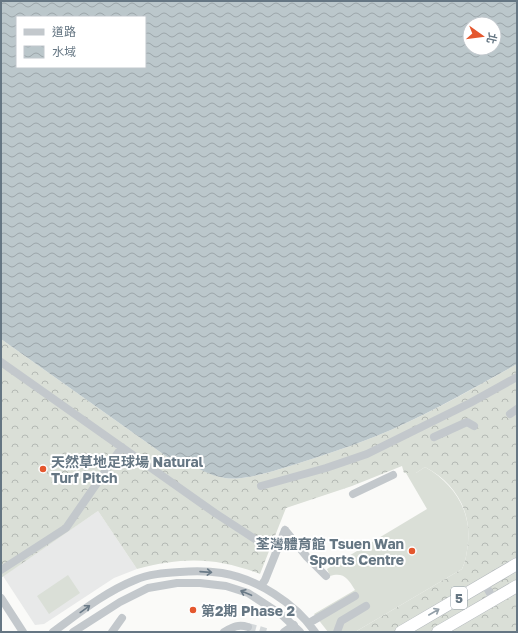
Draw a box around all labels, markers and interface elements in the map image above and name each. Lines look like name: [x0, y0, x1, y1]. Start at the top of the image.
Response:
legend: [16, 16, 146, 68]
north arrow: [462, 16, 502, 56]
text: 道路: [52, 24, 76, 39]
text: 北: [485, 32, 500, 45]
text: 水域: [52, 44, 76, 59]
place label: 天然草地足球場 Natural Turf Pitch: [51, 453, 204, 486]
marker: 天然草地足球場 Natural Turf Pitch: [38, 464, 48, 474]
place label: 荃灣體育館 Tsuen Wan Sports Centre: [256, 535, 404, 568]
marker: 荃灣體育館 Tsuen Wan Sports Centre: [407, 546, 417, 556]
one-way arrow: [199, 568, 212, 575]
road number: 5: [451, 587, 467, 609]
one-way arrow: [241, 589, 253, 597]
place label: 第2期 Phase 2: [201, 602, 296, 619]
one-way arrow: [79, 605, 90, 613]
marker: 第2期 Phase 2: [188, 605, 198, 615]
one-way arrow: [428, 608, 440, 616]

